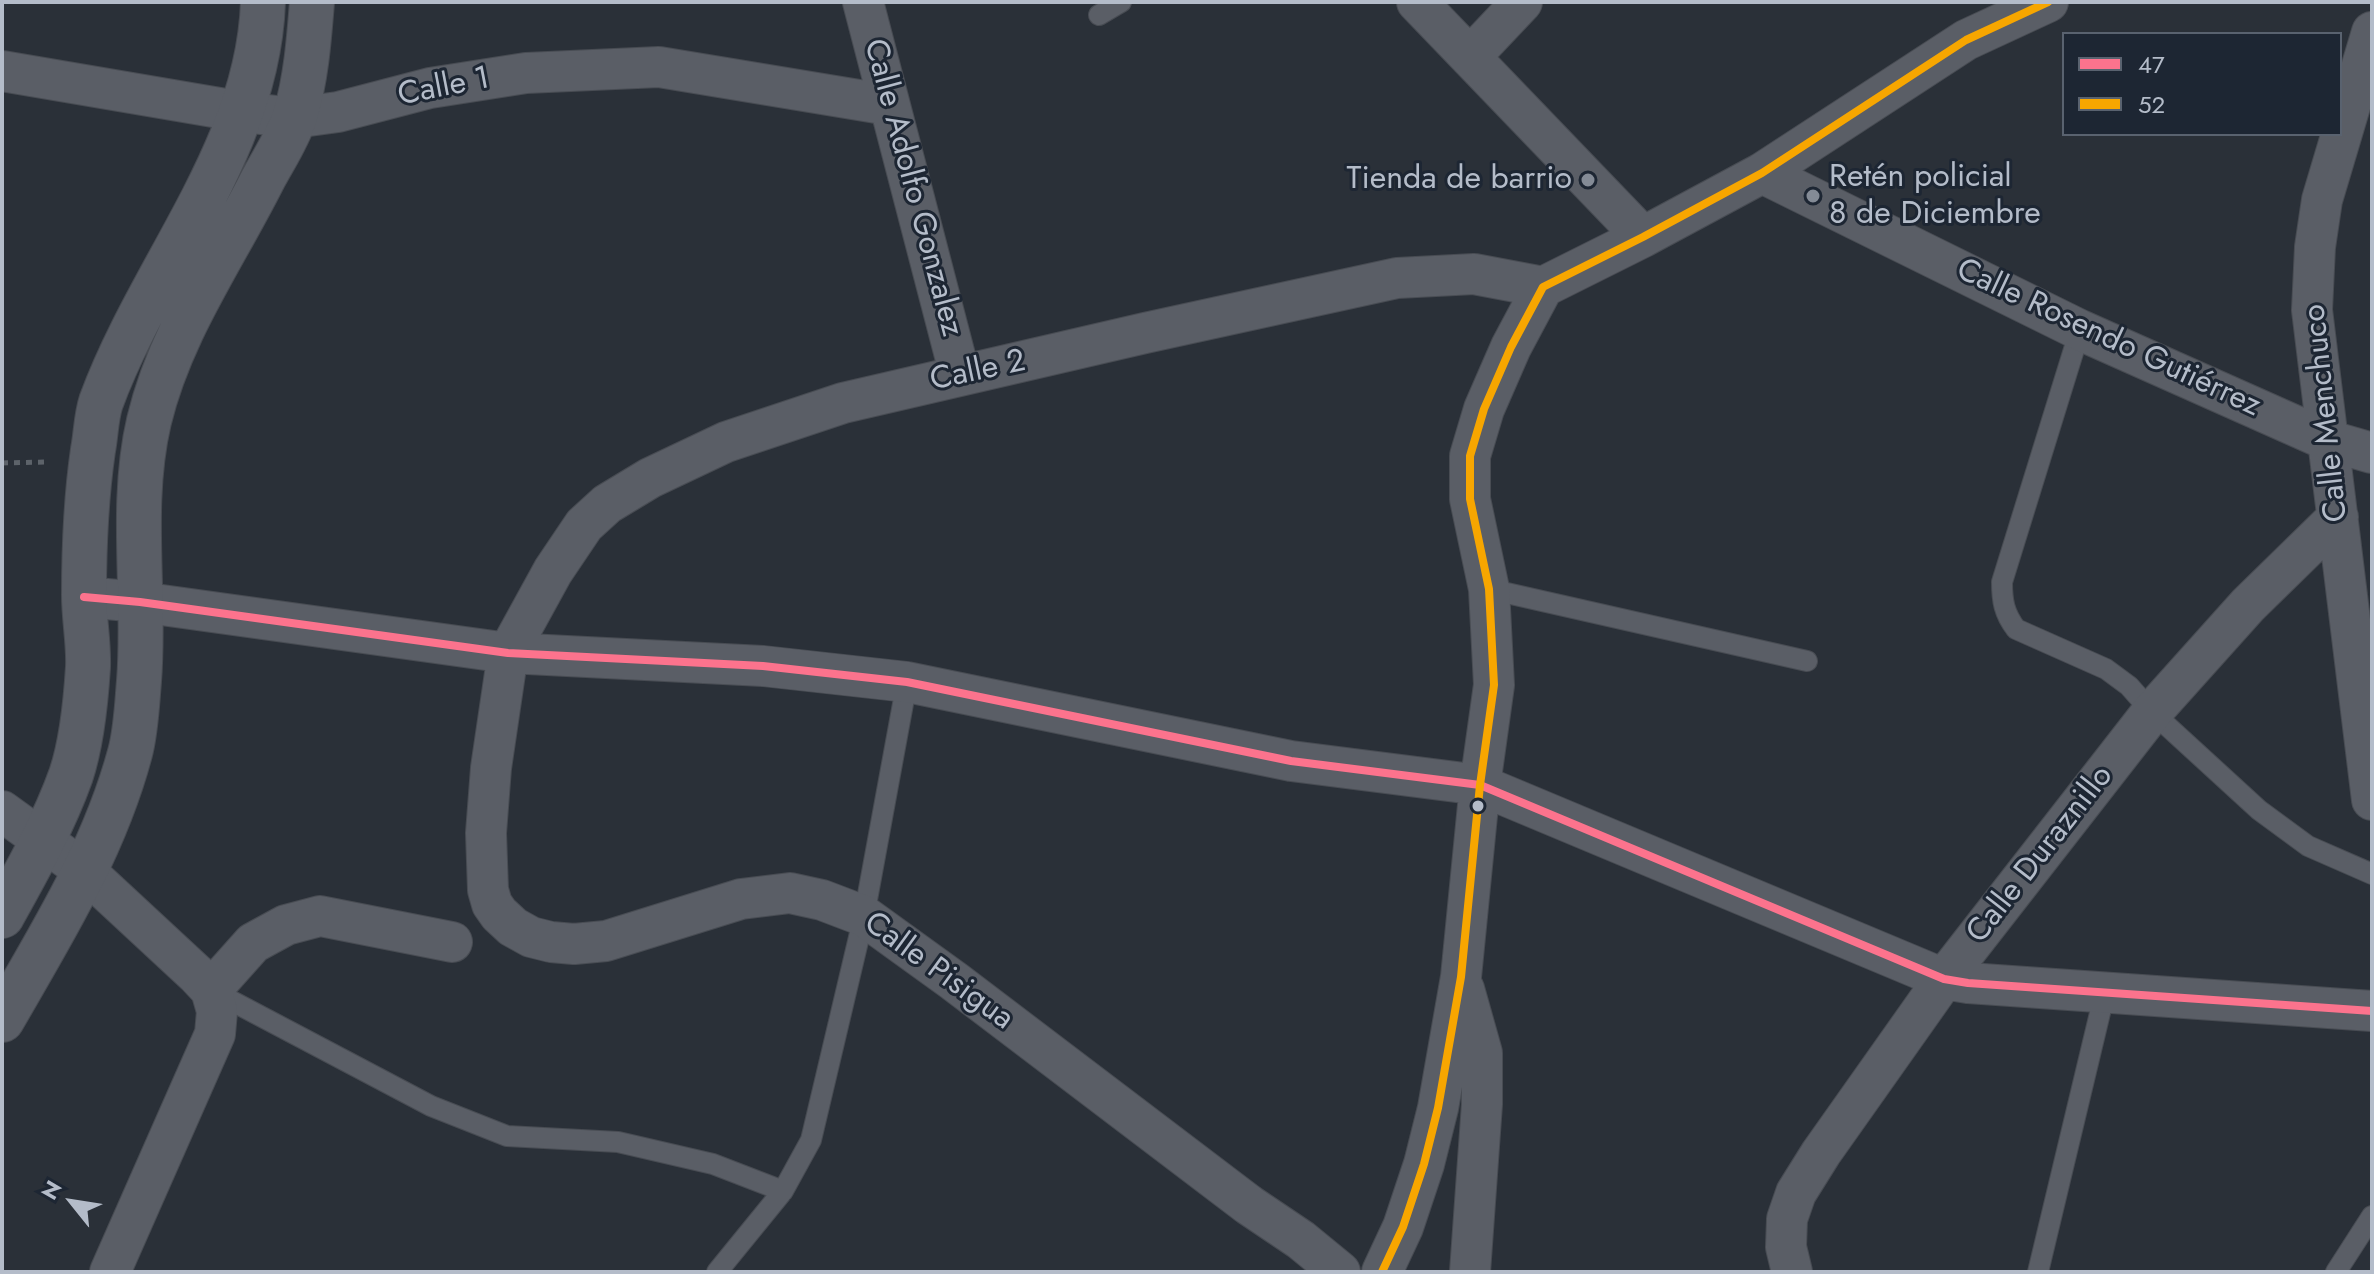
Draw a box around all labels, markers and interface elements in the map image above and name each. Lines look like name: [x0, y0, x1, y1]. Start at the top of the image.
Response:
legend: [2062, 32, 2342, 136]
street label: Calle Adolfo Gonzalez: [854, 35, 970, 341]
text: 47: [2138, 47, 2165, 82]
street label: Calle 1: [395, 60, 493, 116]
text: 52: [2138, 87, 2165, 122]
place label: Retén policial 8 de Diciembre: [1829, 159, 2041, 234]
place label: Tienda de barrio: [1347, 161, 1572, 199]
marker: Tienda de barrio: [1579, 171, 1597, 189]
marker: Retén policial 8 de Diciembre: [1804, 187, 1822, 205]
street label: Calle Rosendo Gutiérrez: [1950, 252, 2266, 426]
street label: Calle Menchuco: [2296, 302, 2358, 524]
street label: Calle 2: [927, 343, 1029, 401]
street label: Calle Duraznillo: [1960, 758, 2122, 952]
unlabelled marker: [1470, 798, 1486, 814]
street label: Calle Pisigua: [856, 905, 1020, 1039]
north arrow: [32, 1162, 112, 1242]
text: N: [33, 1174, 69, 1206]

